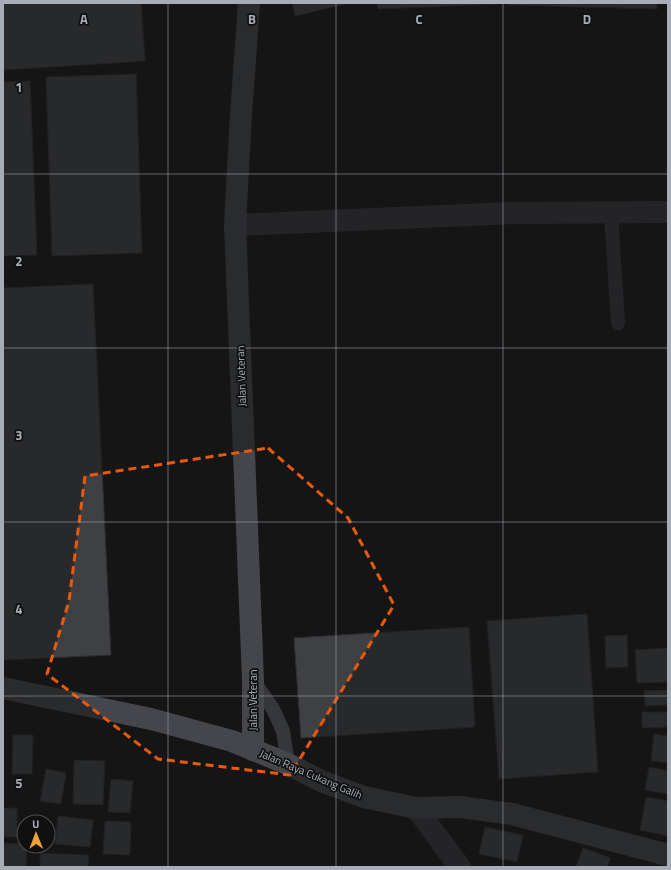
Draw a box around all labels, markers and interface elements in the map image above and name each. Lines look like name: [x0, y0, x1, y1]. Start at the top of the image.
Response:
text: A: [80, 9, 88, 29]
text: B: [248, 9, 256, 29]
text: C: [415, 9, 423, 29]
text: D: [583, 9, 591, 29]
text: 1: [15, 77, 23, 97]
text: 2: [15, 251, 23, 271]
street label: Jalan Veteran: [232, 345, 250, 407]
text: 3: [15, 425, 23, 445]
text: 4: [15, 599, 23, 619]
street label: Jalan Veteran: [245, 669, 261, 731]
street label: Jalan Raya Cukang Galih: [257, 745, 365, 803]
text: 5: [15, 773, 23, 793]
north arrow: [16, 814, 56, 854]
text: U: [32, 816, 40, 832]

